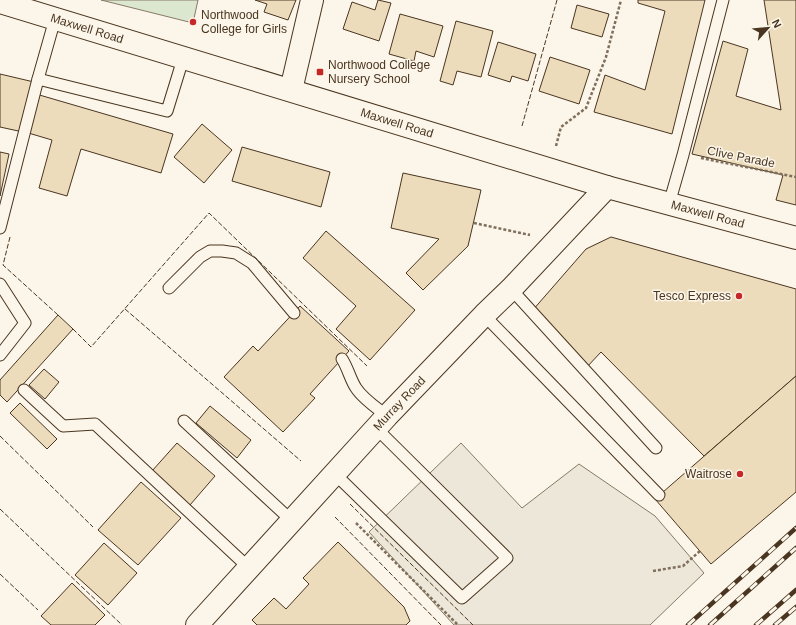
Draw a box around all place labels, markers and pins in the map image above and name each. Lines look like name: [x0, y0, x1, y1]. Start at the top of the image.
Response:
place label: Northwood College for Girls: [201, 8, 287, 36]
marker: Northwood College for Girls: [188, 17, 198, 27]
place label: Northwood College Nursery School: [328, 58, 430, 86]
marker: Northwood College Nursery School: [315, 67, 325, 77]
place label: Tesco Express: [653, 289, 731, 303]
marker: Tesco Express: [734, 291, 744, 301]
place label: Waitrose: [685, 467, 732, 481]
marker: Waitrose: [735, 469, 745, 479]

